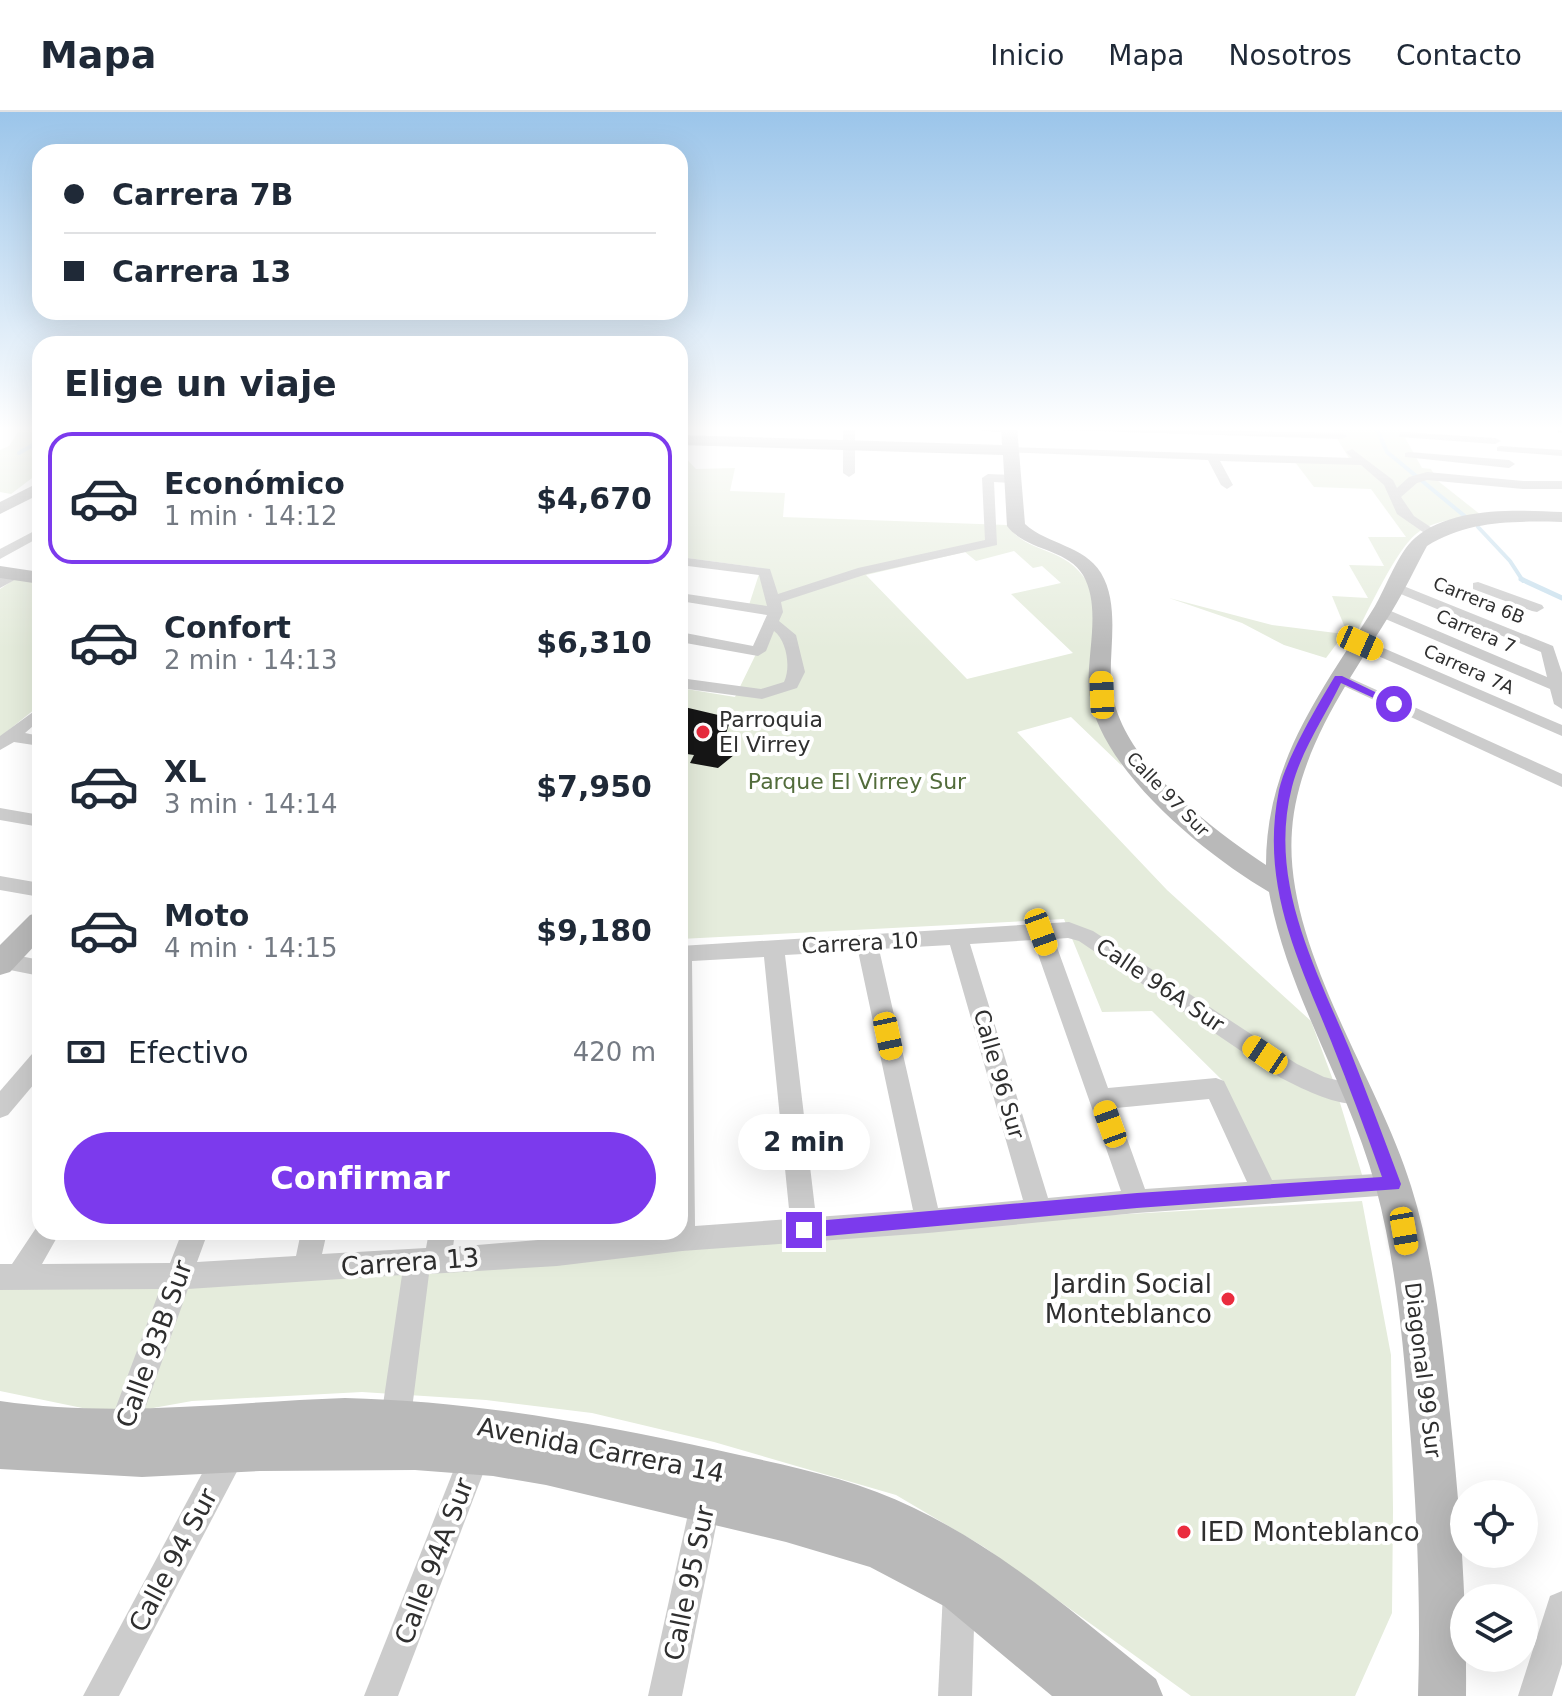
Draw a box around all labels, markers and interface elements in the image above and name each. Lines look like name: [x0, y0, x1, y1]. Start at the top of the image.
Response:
text: Mapa: [40, 33, 156, 77]
text: Inicio: [990, 39, 1064, 72]
text: Mapa: [1108, 39, 1185, 72]
text: Nosotros: [1229, 39, 1352, 72]
text: Contacto: [1396, 39, 1522, 72]
text: Carrera 7B: [112, 177, 293, 212]
text: Carrera 13: [112, 254, 291, 289]
text: Elige un viaje: [64, 363, 337, 404]
icon: car: [68, 462, 140, 534]
text: Económico: [164, 466, 345, 501]
text: $4,670: [536, 481, 652, 516]
text: 1 min · 14:12: [164, 501, 338, 531]
street label: Carrera 6B: [1430, 572, 1528, 628]
street label: Carrera 7: [1433, 605, 1519, 657]
icon: car: [68, 606, 140, 678]
text: Confort: [164, 610, 291, 645]
car: [1333, 622, 1387, 664]
text: $6,310: [536, 625, 652, 660]
street label: Carrera 7A: [1421, 640, 1518, 699]
text: 2 min · 14:13: [164, 645, 338, 675]
car: [1089, 671, 1115, 719]
route start: [1376, 686, 1412, 722]
place label: Parroquia El Virrey: [719, 707, 823, 757]
marker: Parroquia El Virrey: [694, 723, 712, 741]
street label: Calle 97 Sur: [1122, 747, 1214, 841]
icon: car: [68, 750, 140, 822]
text: XL: [164, 754, 206, 789]
text: $7,950: [536, 769, 652, 804]
park label: Parque El Virrey Sur: [748, 769, 967, 794]
text: 3 min · 14:14: [164, 789, 338, 819]
icon: car: [68, 894, 140, 966]
text: Moto: [164, 898, 249, 933]
car: [1022, 905, 1060, 959]
text: $9,180: [536, 913, 652, 948]
street label: Carrera 10: [801, 927, 919, 959]
text: 4 min · 14:15: [164, 933, 338, 963]
street label: Calle 96A Sur: [1091, 933, 1229, 1037]
street label: Calle 96 Sur: [969, 1006, 1030, 1143]
car: [871, 1010, 905, 1062]
icon: cash: [64, 1030, 108, 1074]
car: [1238, 1032, 1292, 1078]
text: Efectivo: [128, 1035, 249, 1070]
text: 420 m: [573, 1037, 656, 1067]
car: [1091, 1097, 1129, 1151]
callout: 2 min: [738, 1114, 870, 1170]
text: 2 min: [763, 1127, 845, 1157]
button: Confirmar: [64, 1132, 656, 1224]
car: [1388, 1205, 1420, 1257]
route end: [786, 1212, 822, 1248]
street label: Carrera 13: [340, 1242, 480, 1282]
street label: Calle 93B Sur: [110, 1256, 198, 1432]
place label: Jardin Social Monteblanco: [1045, 1269, 1212, 1329]
street label: Diagonal 99 Sur: [1400, 1281, 1446, 1460]
marker: Jardin Social Monteblanco: [1219, 1290, 1237, 1308]
street label: Avenida Carrera 14: [475, 1411, 727, 1489]
street label: Calle 94A Sur: [389, 1473, 480, 1648]
map controls: [1450, 1480, 1538, 1672]
button: locate: [1450, 1480, 1538, 1568]
street label: Calle 94 Sur: [123, 1483, 223, 1637]
street label: Calle 95 Sur: [658, 1502, 720, 1663]
place label: IED Monteblanco: [1200, 1517, 1420, 1547]
marker: IED Monteblanco: [1175, 1523, 1193, 1541]
button: layers: [1450, 1584, 1538, 1672]

